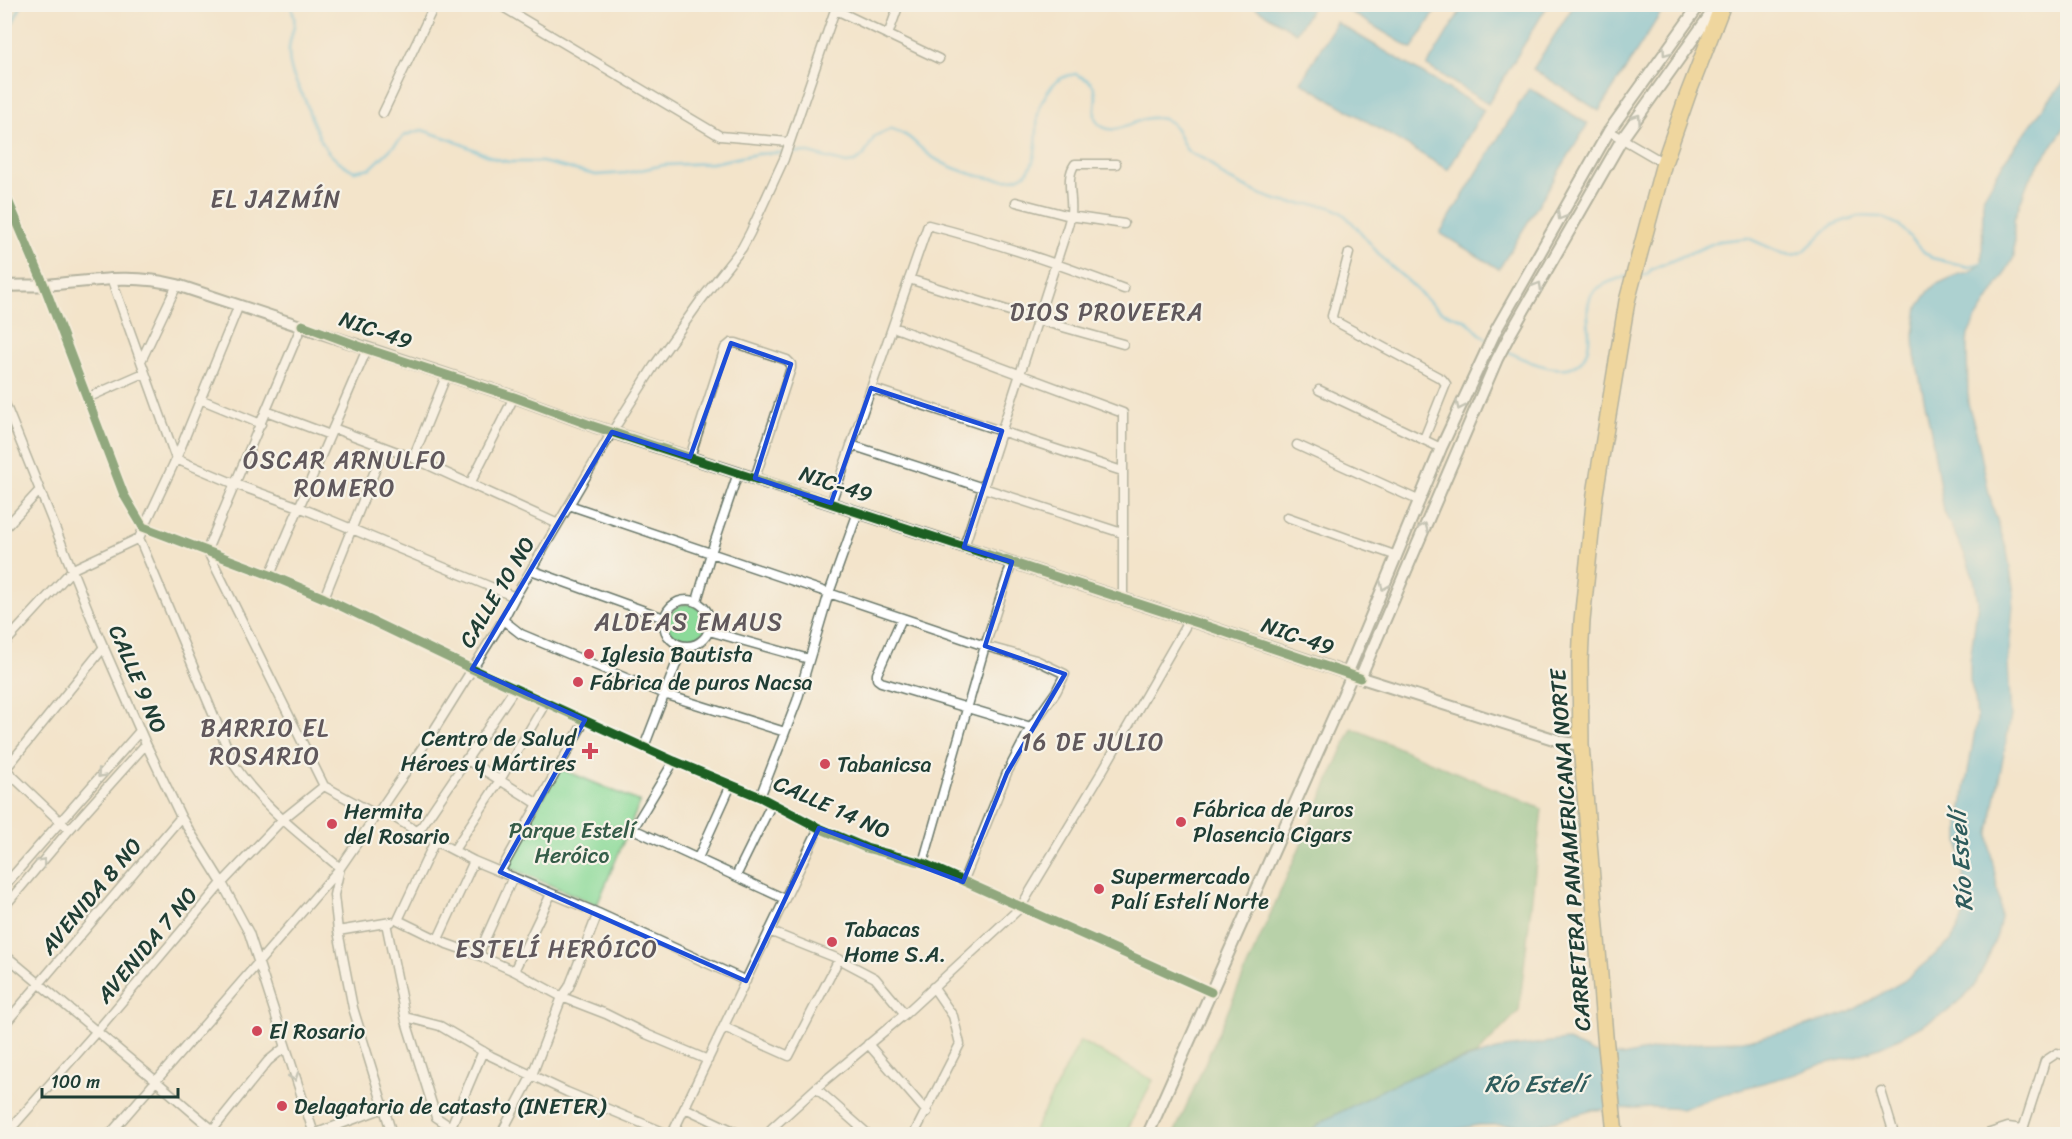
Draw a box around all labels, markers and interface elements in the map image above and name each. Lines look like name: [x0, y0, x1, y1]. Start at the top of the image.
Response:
one-way arrow: [1662, 45, 1673, 56]
one-way arrow: [1630, 114, 1641, 125]
district label: EL JAZMÍN: [210, 178, 342, 220]
one-way arrow: [1557, 210, 1568, 220]
one-way arrow: [1531, 282, 1542, 292]
district label: DIOS PROVEERA: [1010, 291, 1204, 333]
street label: NIC-49: [334, 299, 418, 361]
one-way arrow: [1456, 400, 1468, 411]
district label: ÓSCAR ARNULFO ROMERO: [243, 439, 447, 509]
street label: NIC-49: [794, 454, 878, 514]
one-way arrow: [1417, 523, 1429, 534]
street label: CALLE 10 NO: [448, 528, 546, 656]
one-way arrow: [1379, 579, 1391, 590]
district label: ALDEAS EMAUS: [593, 601, 784, 643]
street label: NIC-49: [1256, 605, 1340, 667]
street label: CALLE 9 NO: [98, 618, 178, 740]
place label: Iglesia Bautista: [600, 635, 753, 674]
marker: Iglesia Bautista: [582, 647, 596, 661]
place label: Fábrica de puros Nacsa: [590, 663, 813, 702]
street label: CARRETERA PANAMERICANA NORTE: [1538, 666, 1602, 1032]
marker: Fábrica de puros Nacsa: [571, 675, 585, 689]
district label: BARRIO EL ROSARIO: [200, 707, 330, 777]
place label: Centro de Salud Héroes y Mártires: [401, 719, 577, 783]
district label: 16 DE JULIO: [1021, 721, 1165, 763]
marker: Centro de Salud Héroes y Mártires: [581, 742, 599, 760]
place label: Tabanicsa: [837, 745, 932, 784]
marker: Tabanicsa: [818, 757, 832, 771]
street label: CALLE 14 NO: [767, 764, 897, 850]
one-way arrow: [97, 768, 108, 778]
place label: Fábrica de Puros Plasencia Cigars: [1193, 790, 1353, 854]
place label: Hermita del Rosario: [344, 792, 450, 856]
water label: Río Estelí: [1936, 802, 1985, 912]
park label: Parque Estelí Heróico: [509, 811, 638, 875]
marker: Fábrica de Puros Plasencia Cigars: [1174, 815, 1188, 829]
marker: Hermita del Rosario: [325, 817, 339, 831]
street label: AVENIDA 8 NO: [29, 828, 152, 964]
place label: Supermercado Palí Estelí Norte: [1111, 857, 1269, 921]
one-way arrow: [35, 858, 46, 869]
street label: AVENIDA 7 NO: [85, 878, 208, 1013]
marker: Supermercado Palí Estelí Norte: [1092, 882, 1106, 896]
place label: Tabacas Home S.A.: [844, 910, 946, 974]
district label: ESTELÍ HERÓICO: [455, 928, 659, 970]
marker: Tabacas Home S.A.: [825, 935, 839, 949]
place label: El Rosario: [269, 1012, 365, 1051]
marker: El Rosario: [250, 1024, 264, 1038]
scale bar: [42, 1061, 178, 1099]
water label: Río Estelí: [1485, 1063, 1593, 1105]
text: 100 m: [51, 1066, 100, 1098]
one-way arrow: [287, 1071, 300, 1082]
place label: Delagataria de catasto (INETER): [294, 1087, 607, 1126]
marker: Delagataria de catasto (INETER): [275, 1099, 289, 1113]

